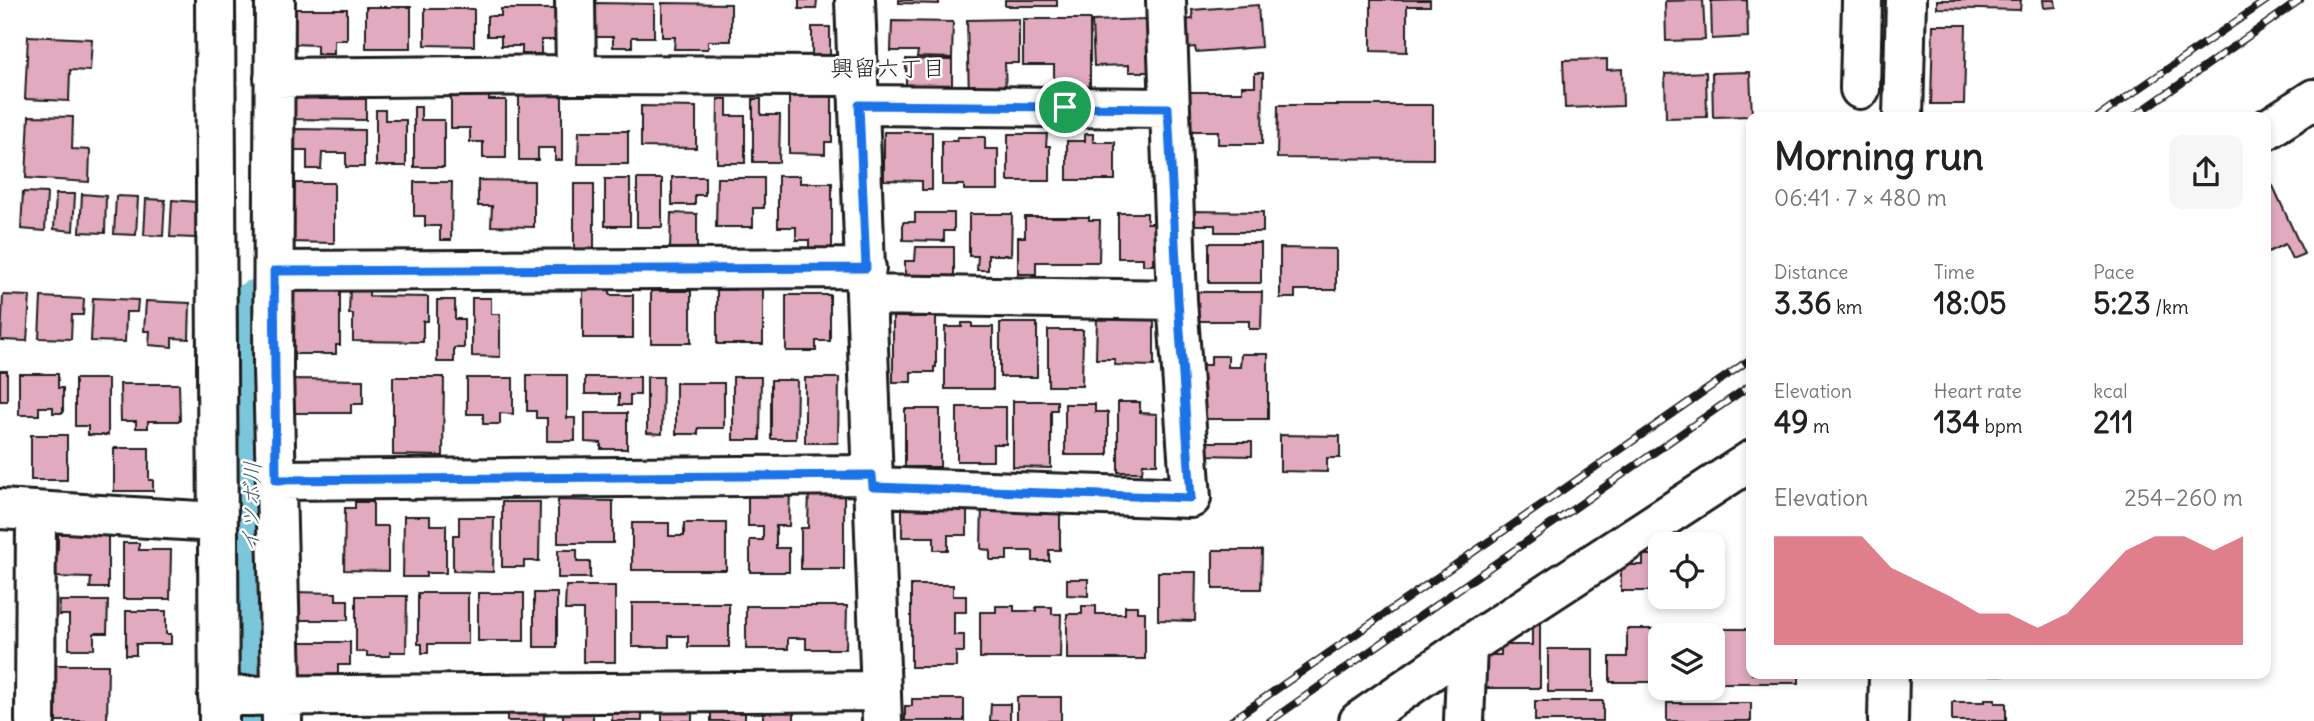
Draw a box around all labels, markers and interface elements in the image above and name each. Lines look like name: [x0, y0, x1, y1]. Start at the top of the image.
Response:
district label: 興留六丁目: [831, 53, 946, 82]
pin: [1035, 77, 1095, 137]
icon: arrive: [1046, 88, 1084, 126]
text: Morning run: [1774, 133, 1984, 180]
button: share: [2169, 135, 2243, 209]
text: 06:41 · 7 × 480 m: [1774, 183, 1947, 212]
text: Distance: [1774, 260, 1848, 284]
text: Time: [1934, 260, 1975, 284]
text: Pace: [2093, 260, 2135, 284]
text: 3.36: [1774, 284, 1832, 322]
text: 18:05: [1934, 284, 2007, 322]
text: 5:23: [2093, 284, 2151, 322]
text: km: [1832, 295, 1863, 319]
text: /km: [2151, 295, 2189, 319]
text: Elevation: [1774, 379, 1852, 403]
text: Heart rate: [1934, 379, 2022, 403]
text: kcal: [2093, 379, 2128, 403]
text: 49: [1774, 403, 1809, 441]
text: 134: [1934, 403, 1980, 441]
text: 211: [2093, 403, 2134, 441]
text: m: [1809, 414, 1830, 438]
text: bpm: [1980, 414, 2022, 438]
water label: イツボ川: [234, 461, 267, 553]
text: Elevation: [1774, 483, 1868, 512]
text: 254–260 m: [2124, 483, 2243, 512]
map controls: [1648, 532, 1725, 700]
button: locate: [1648, 532, 1725, 609]
button: layers: [1648, 623, 1725, 700]

